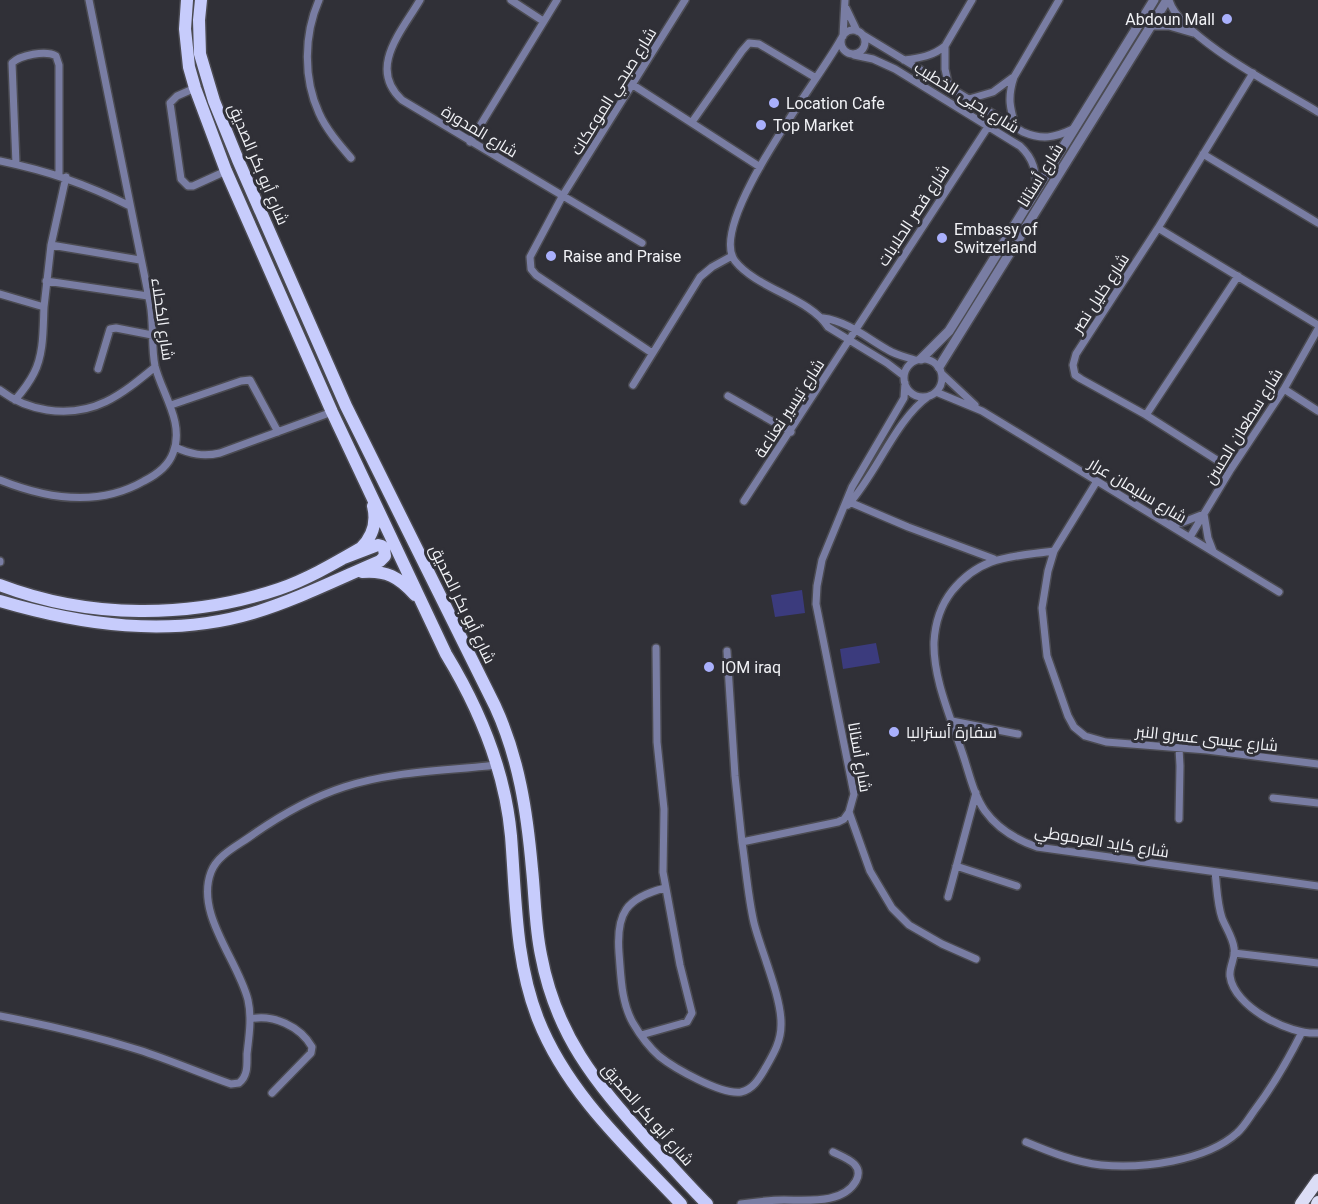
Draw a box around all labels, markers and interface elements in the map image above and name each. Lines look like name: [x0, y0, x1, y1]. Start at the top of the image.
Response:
place label: Abdoun Mall: [1125, 10, 1215, 29]
marker: Abdoun Mall: [1220, 12, 1234, 26]
street label: شارع صبحي الموعكات: [567, 24, 664, 161]
street label: شارع يحيى الخطيب: [910, 58, 1023, 139]
place label: Location Cafe: [786, 94, 885, 113]
marker: Location Cafe: [767, 96, 781, 110]
street label: شارع أبو بكر الصديق: [223, 101, 293, 228]
street label: شارع المدورة: [437, 101, 521, 163]
place label: Top Market: [773, 116, 854, 135]
marker: Top Market: [754, 118, 768, 132]
street label: شارع أستانا: [1014, 140, 1069, 211]
street label: شارع قصر الحلابات: [874, 161, 955, 271]
place label: Embassy of Switzerland: [954, 220, 1038, 257]
marker: Embassy of Switzerland: [935, 231, 949, 245]
place label: Raise and Praise: [563, 247, 681, 266]
marker: Raise and Praise: [544, 249, 558, 263]
street label: شارع خليل نصر: [1067, 250, 1135, 338]
street label: شارع الكحلاء: [145, 277, 178, 362]
street label: شارع تيسير نعناعة: [750, 355, 830, 462]
street label: شارع سطعان الحسن: [1200, 365, 1288, 489]
street label: شارع سليمان عرار: [1083, 453, 1190, 529]
street label: شارع أبو بكر الصديق: [424, 542, 500, 668]
place label: IOM iraq: [721, 658, 781, 677]
marker: IOM iraq: [702, 660, 716, 674]
street label: شارع أستانا: [842, 721, 875, 794]
street label: شارع عيسى عسرو النبر: [1134, 721, 1279, 757]
place label: سفارة أستراليا: [906, 723, 997, 742]
marker: سفارة أستراليا: [887, 725, 901, 739]
street label: شارع كايد العرموطي: [1033, 821, 1170, 865]
street label: شارع أبو بكر الصديق: [596, 1059, 697, 1171]

